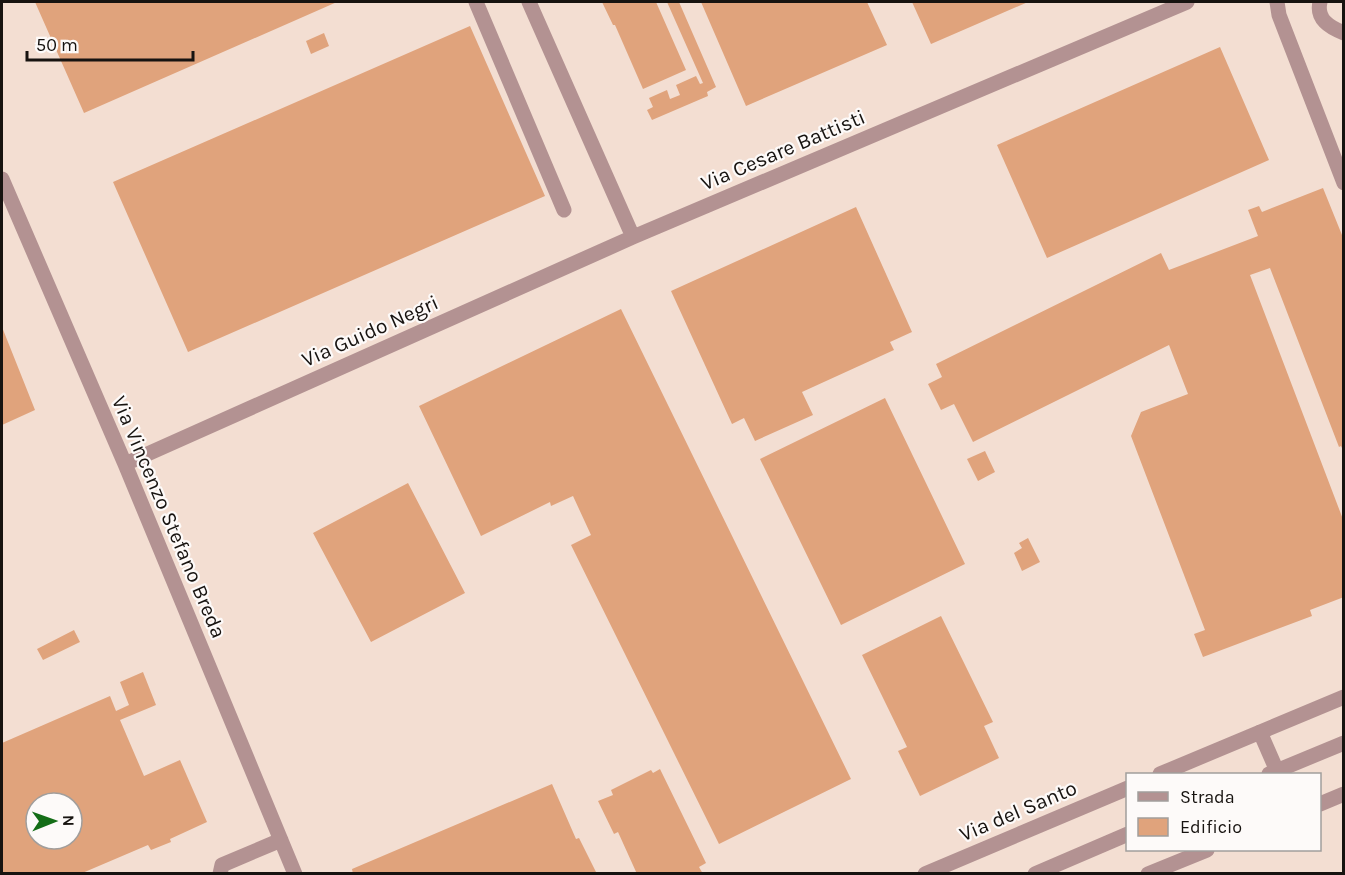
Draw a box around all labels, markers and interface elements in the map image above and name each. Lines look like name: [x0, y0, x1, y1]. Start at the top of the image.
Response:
scale bar: [27, 24, 194, 62]
text: 50 m: [36, 34, 78, 56]
street label: Via Cesare Battisti: [697, 105, 869, 195]
street label: Via Guido Negri: [298, 290, 442, 372]
street label: Via Vincenzo Stefano Breda: [107, 392, 231, 642]
legend: [1126, 773, 1321, 851]
street label: Via del Santo: [956, 776, 1080, 846]
text: Strada: [1180, 786, 1235, 808]
north arrow: [24, 791, 84, 851]
text: N: [59, 815, 78, 827]
text: Edificio: [1180, 816, 1242, 838]

